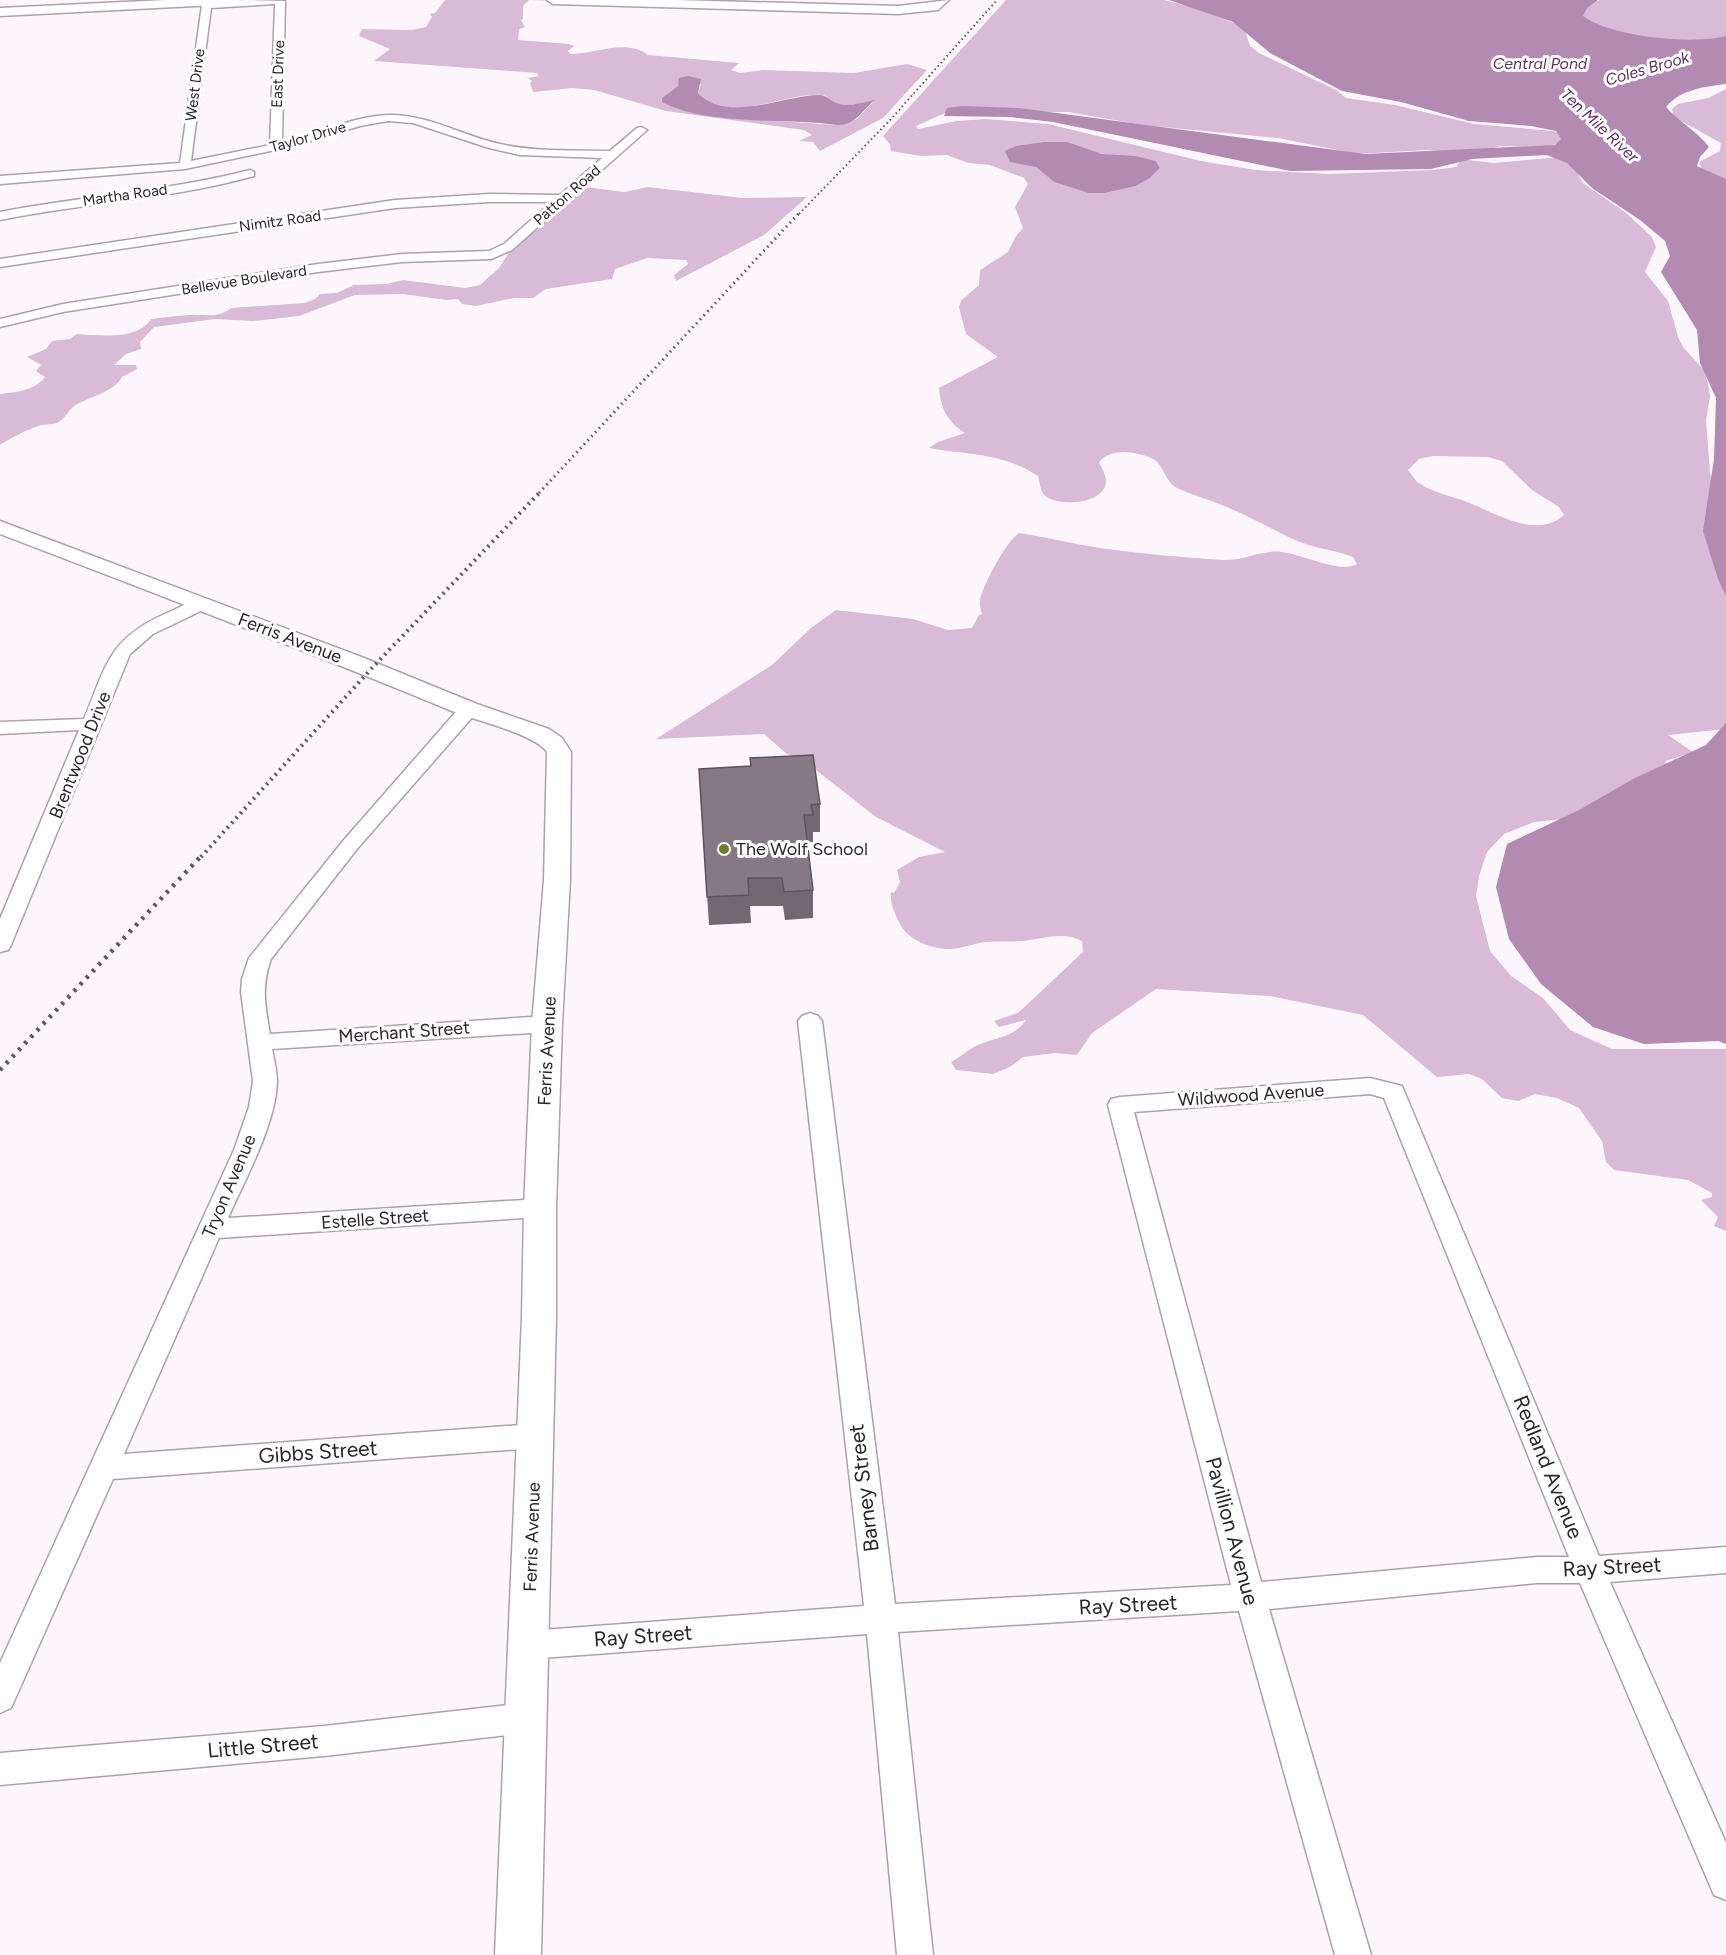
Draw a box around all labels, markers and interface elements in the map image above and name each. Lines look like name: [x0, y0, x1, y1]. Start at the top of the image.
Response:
street label: East Drive: [268, 40, 288, 108]
water label: Coles Brook: [1603, 47, 1692, 89]
street label: West Drive: [182, 48, 208, 122]
water label: Central Pond: [1493, 54, 1588, 73]
water label: Ten Mile River: [1557, 85, 1643, 166]
street label: Taylor Drive: [268, 118, 348, 156]
street label: Patton Road: [530, 161, 604, 229]
street label: Martha Road: [81, 180, 169, 210]
street label: Nimitz Road: [238, 206, 322, 236]
street label: Bellevue Boulevard: [180, 261, 308, 299]
street label: Ferris Avenue: [235, 608, 345, 668]
street label: Brentwood Drive: [44, 688, 116, 822]
place label: The Wolf School: [736, 838, 868, 860]
marker: The Wolf School: [717, 842, 731, 856]
street label: Ferris Avenue: [533, 996, 561, 1106]
street label: Merchant Street: [337, 1016, 471, 1048]
street label: Wildwood Avenue: [1177, 1079, 1325, 1111]
street label: Tryon Avenue: [197, 1131, 261, 1241]
street label: Estelle Street: [320, 1204, 430, 1234]
street label: Redland Avenue: [1508, 1391, 1589, 1542]
street label: Barney Street: [843, 1423, 884, 1553]
street label: Gibbs Street: [258, 1435, 378, 1468]
street label: Pavillion Avenue: [1201, 1454, 1264, 1608]
street label: Ferris Avenue: [519, 1482, 545, 1592]
street label: Ray Street: [1562, 1551, 1662, 1582]
street label: Ray Street: [1078, 1589, 1178, 1620]
street label: Ray Street: [593, 1620, 693, 1651]
street label: Little Street: [206, 1728, 320, 1763]

